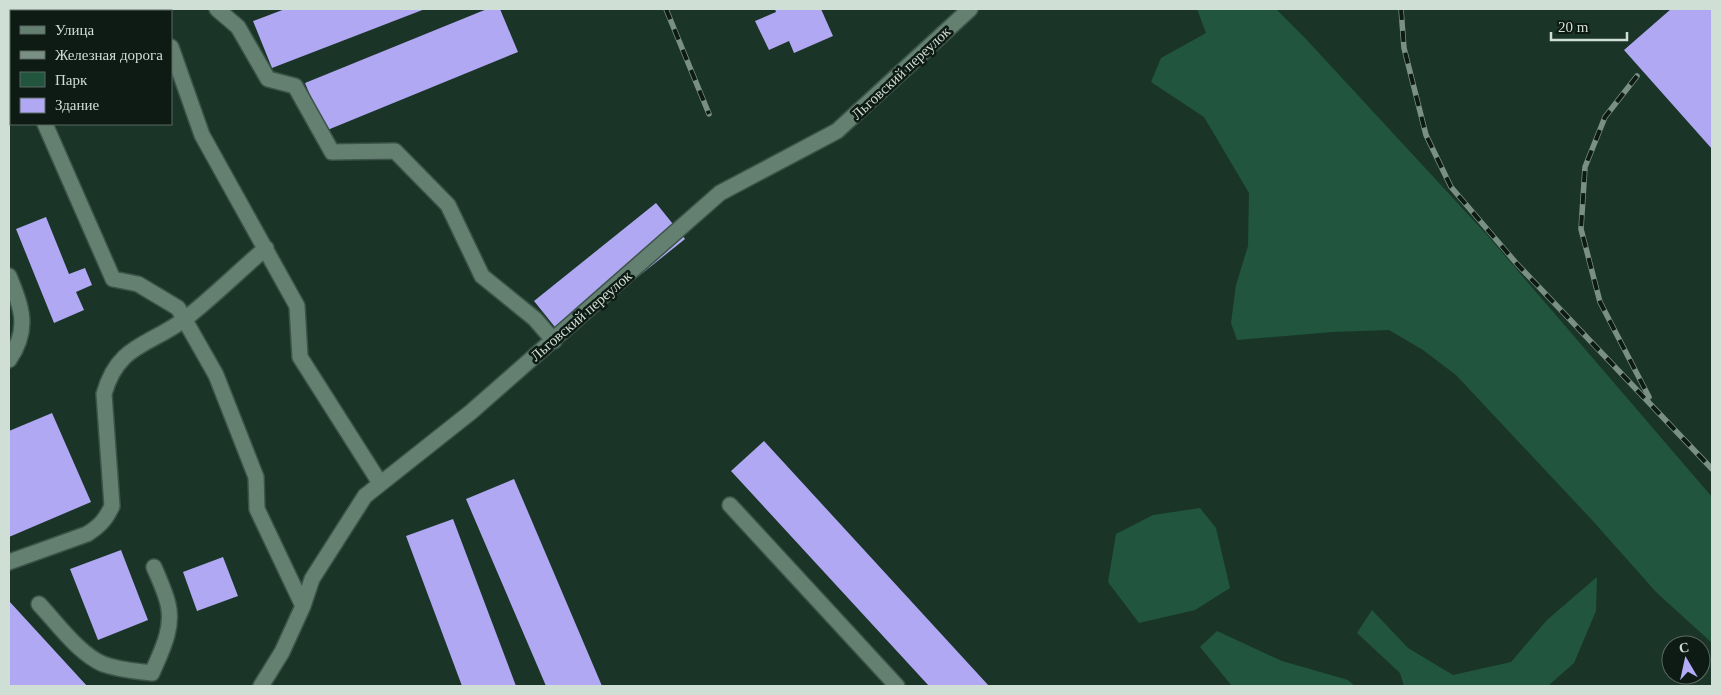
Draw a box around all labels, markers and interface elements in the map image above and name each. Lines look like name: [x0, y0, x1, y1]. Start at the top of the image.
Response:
legend: [10, 10, 172, 125]
scale bar: [1551, 10, 1627, 42]
text: 20 m: [1558, 19, 1589, 35]
text: Улица: [55, 22, 94, 38]
street label: Льговский переулок: [849, 23, 954, 123]
text: Железная дорога: [55, 47, 163, 63]
text: Парк: [55, 72, 88, 88]
text: Здание: [55, 97, 99, 113]
street label: Льговский переулок: [527, 267, 635, 364]
north arrow: [1661, 635, 1711, 685]
text: С: [1678, 639, 1690, 656]

